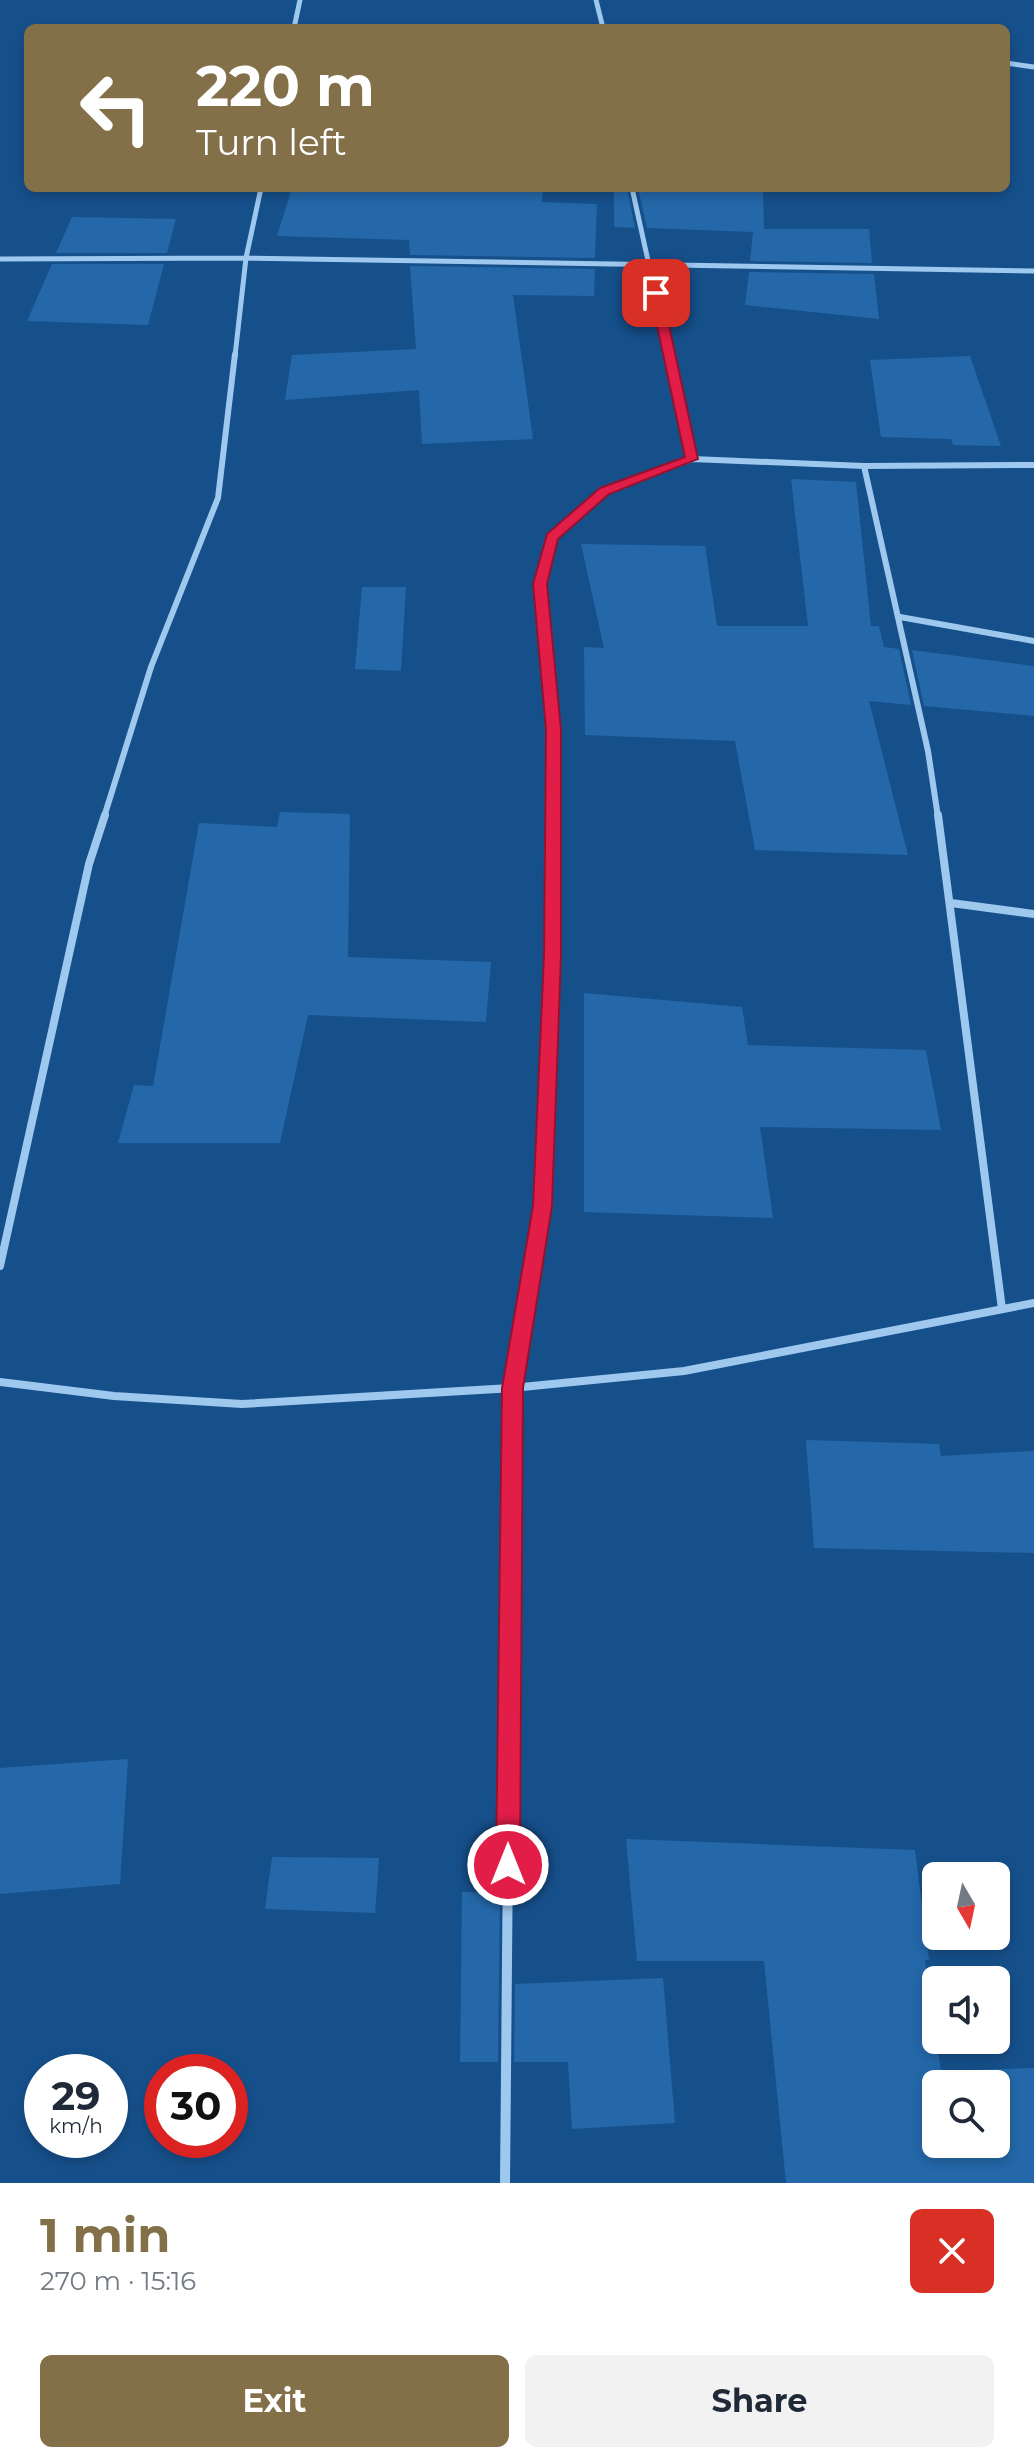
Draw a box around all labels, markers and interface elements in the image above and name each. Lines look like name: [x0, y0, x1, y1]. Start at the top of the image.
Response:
text: 220 m: [196, 52, 375, 120]
icon: left: [64, 56, 168, 160]
text: Turn left: [196, 120, 347, 164]
pin: [622, 259, 690, 327]
icon: arrive: [634, 271, 678, 315]
position arrow: [466, 1823, 550, 1907]
north arrow: [922, 1862, 1010, 1950]
map controls: [922, 1862, 1010, 2158]
button: sound: [922, 1966, 1010, 2054]
speed limit sign: 30: [144, 2054, 248, 2158]
button: search: [922, 2070, 1010, 2158]
text: 29: [51, 2071, 101, 2120]
text: km/h: [49, 2114, 103, 2138]
text: 1 min: [40, 2206, 170, 2264]
button: close: [910, 2209, 994, 2293]
text: 270 m · 15:16: [40, 2265, 196, 2297]
button: Exit: [40, 2355, 509, 2447]
button: Share: [525, 2355, 994, 2447]

